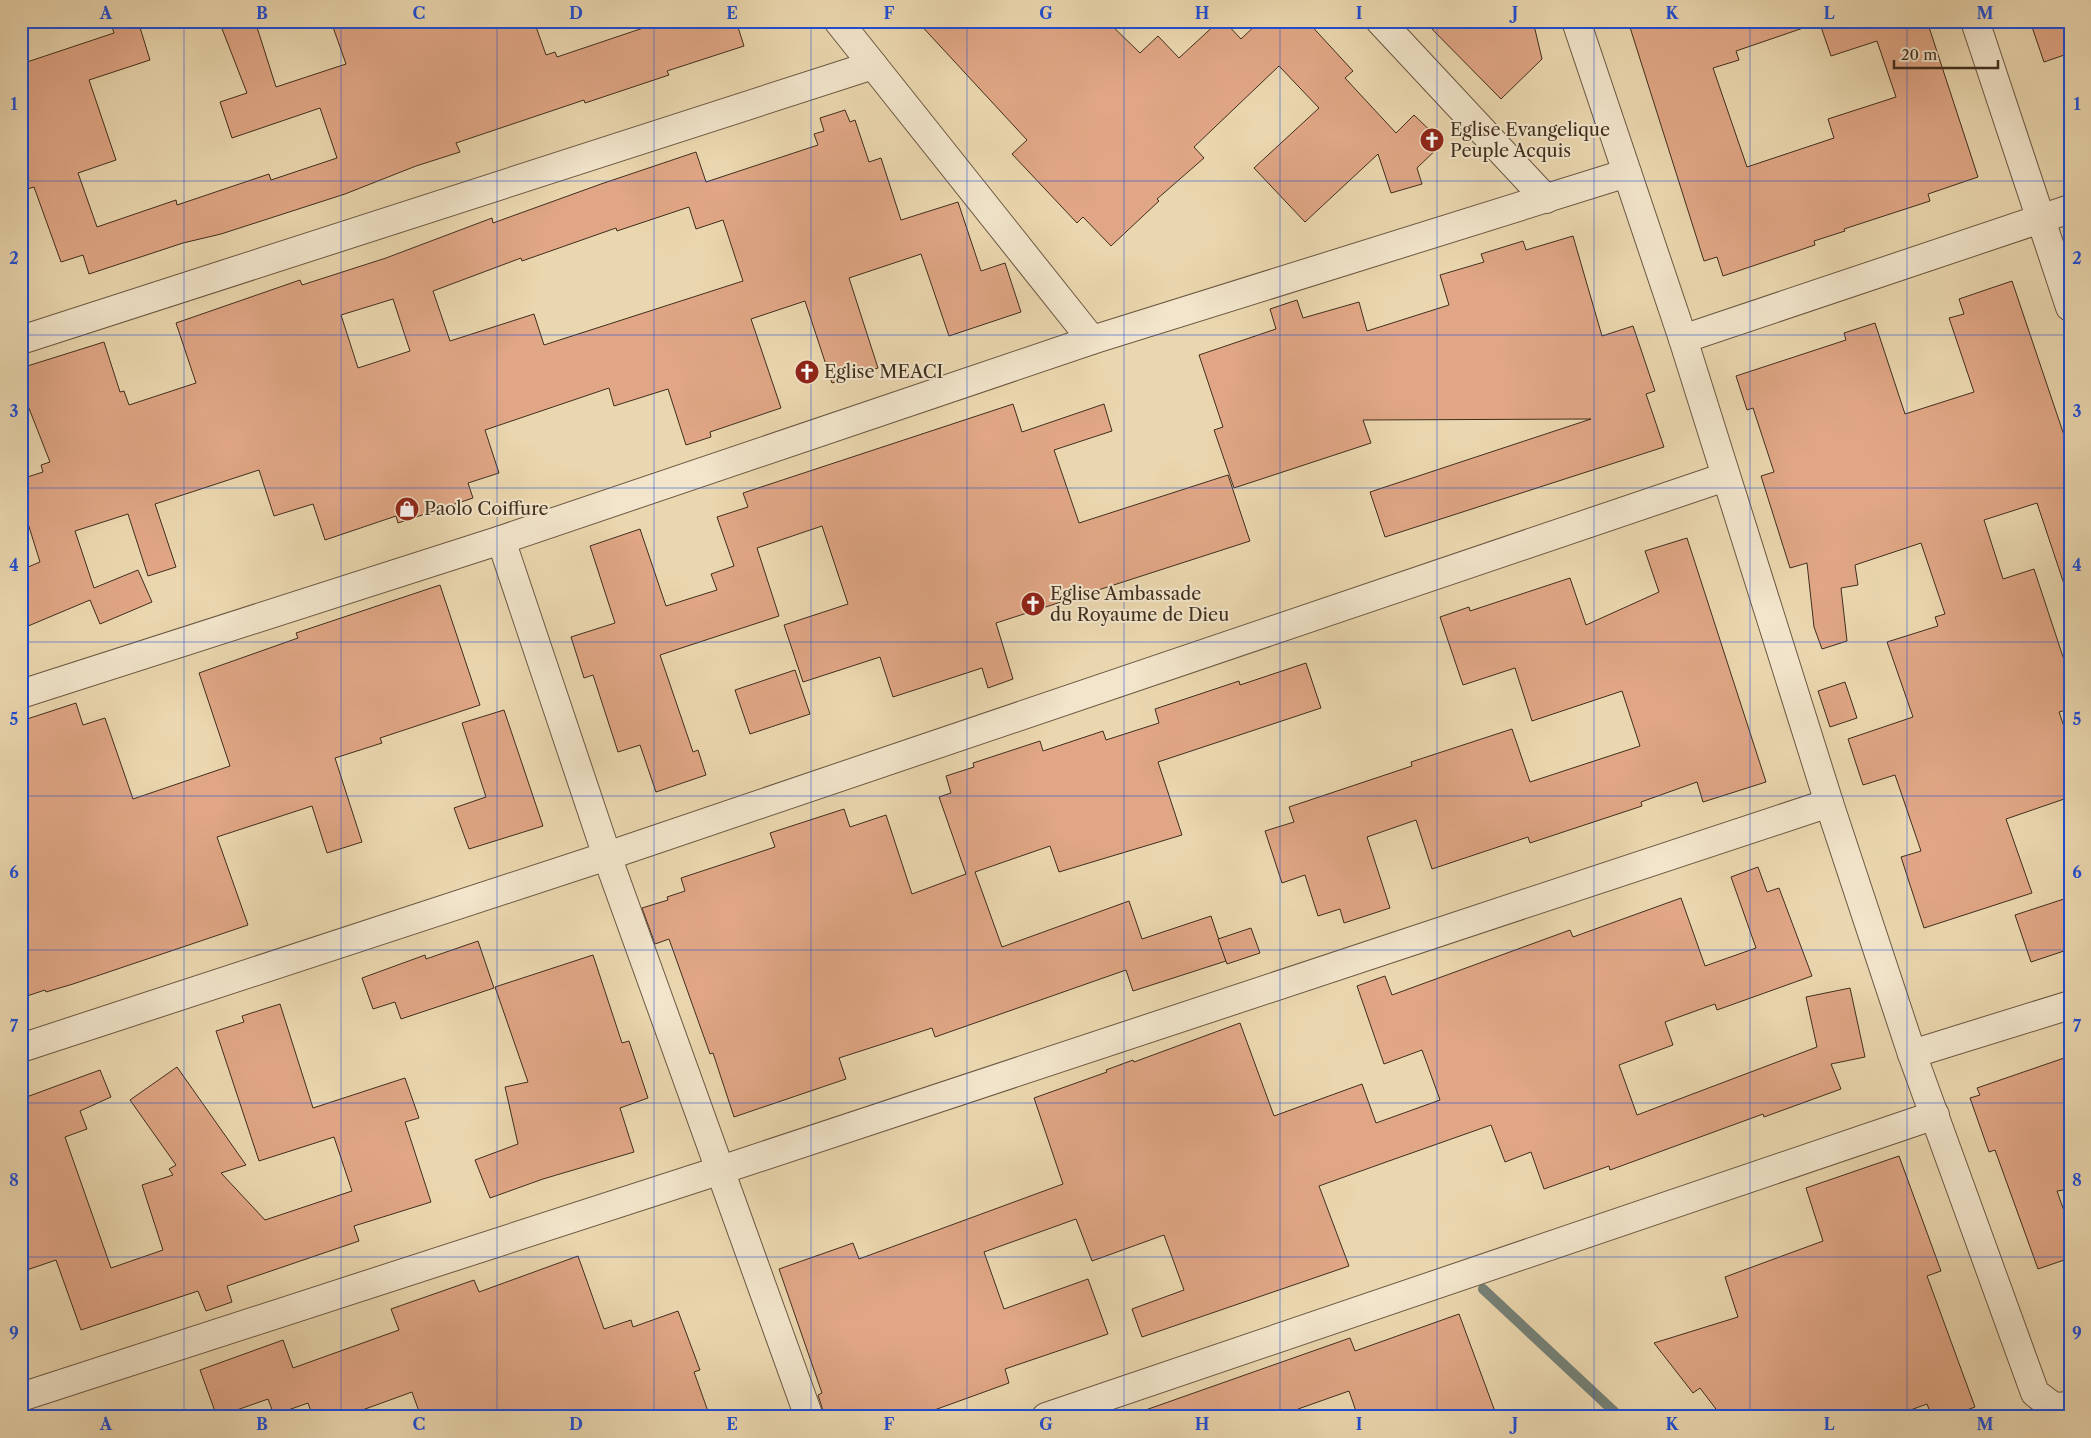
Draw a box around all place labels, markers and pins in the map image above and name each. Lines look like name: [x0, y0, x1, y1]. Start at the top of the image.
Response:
place label: Eglise Evangelique Peuple Acquis: [1450, 119, 1610, 162]
church icon: Eglise Evangelique Peuple Acquis: [1419, 127, 1445, 153]
church icon: Eglise MEACI: [794, 359, 820, 385]
place label: Eglise MEACI: [824, 361, 943, 383]
shop icon: Paolo Coiffure: [394, 496, 420, 522]
place label: Paolo Coiffure: [424, 498, 549, 520]
place label: Eglise Ambassade du Royaume de Dieu: [1050, 583, 1229, 626]
church icon: Eglise Ambassade du Royaume de Dieu: [1020, 591, 1046, 617]

